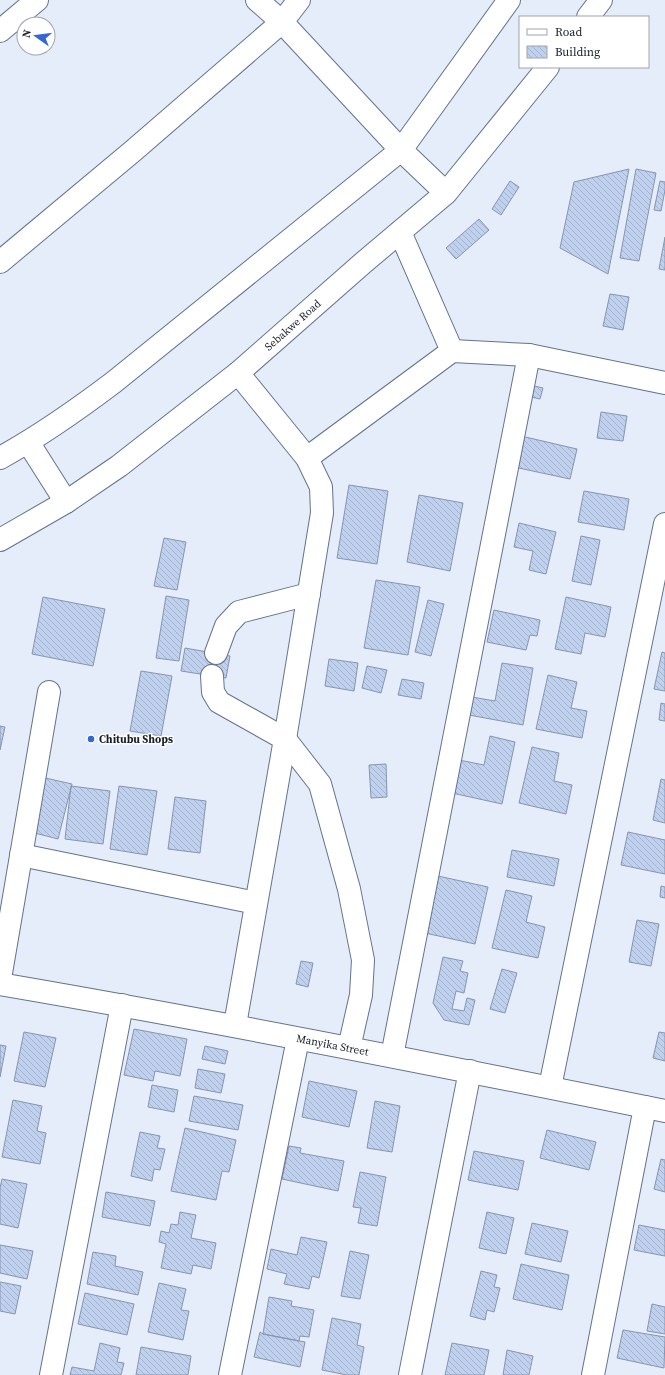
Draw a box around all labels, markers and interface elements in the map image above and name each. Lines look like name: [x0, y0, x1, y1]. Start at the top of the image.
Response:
north arrow: [16, 16, 56, 56]
legend: [519, 16, 649, 68]
text: Road: [555, 24, 582, 40]
text: N: [19, 28, 35, 39]
text: Building: [555, 44, 600, 60]
street label: Sebakwe Road: [261, 296, 325, 354]
place label: Chitubu Shops: [99, 732, 173, 747]
marker: Chitubu Shops: [86, 734, 96, 744]
street label: Manyika Street: [295, 1030, 370, 1059]

